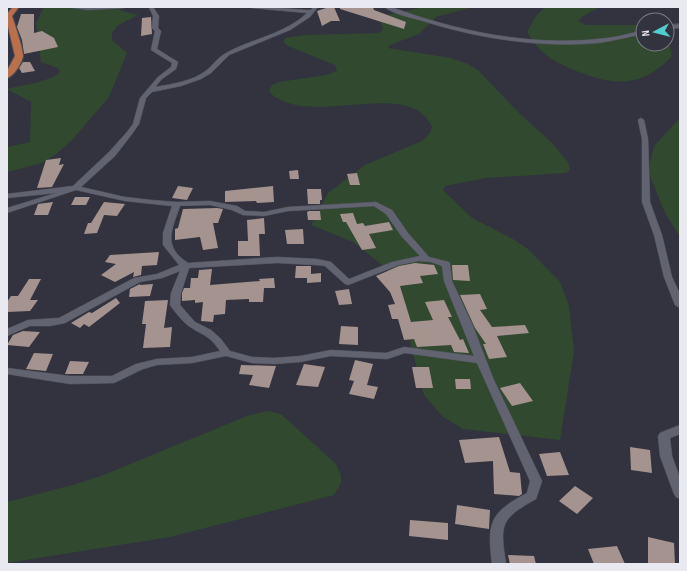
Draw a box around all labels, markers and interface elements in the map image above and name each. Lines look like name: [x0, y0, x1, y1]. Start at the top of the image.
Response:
north arrow: [635, 12, 675, 52]
text: N: [639, 29, 652, 37]

